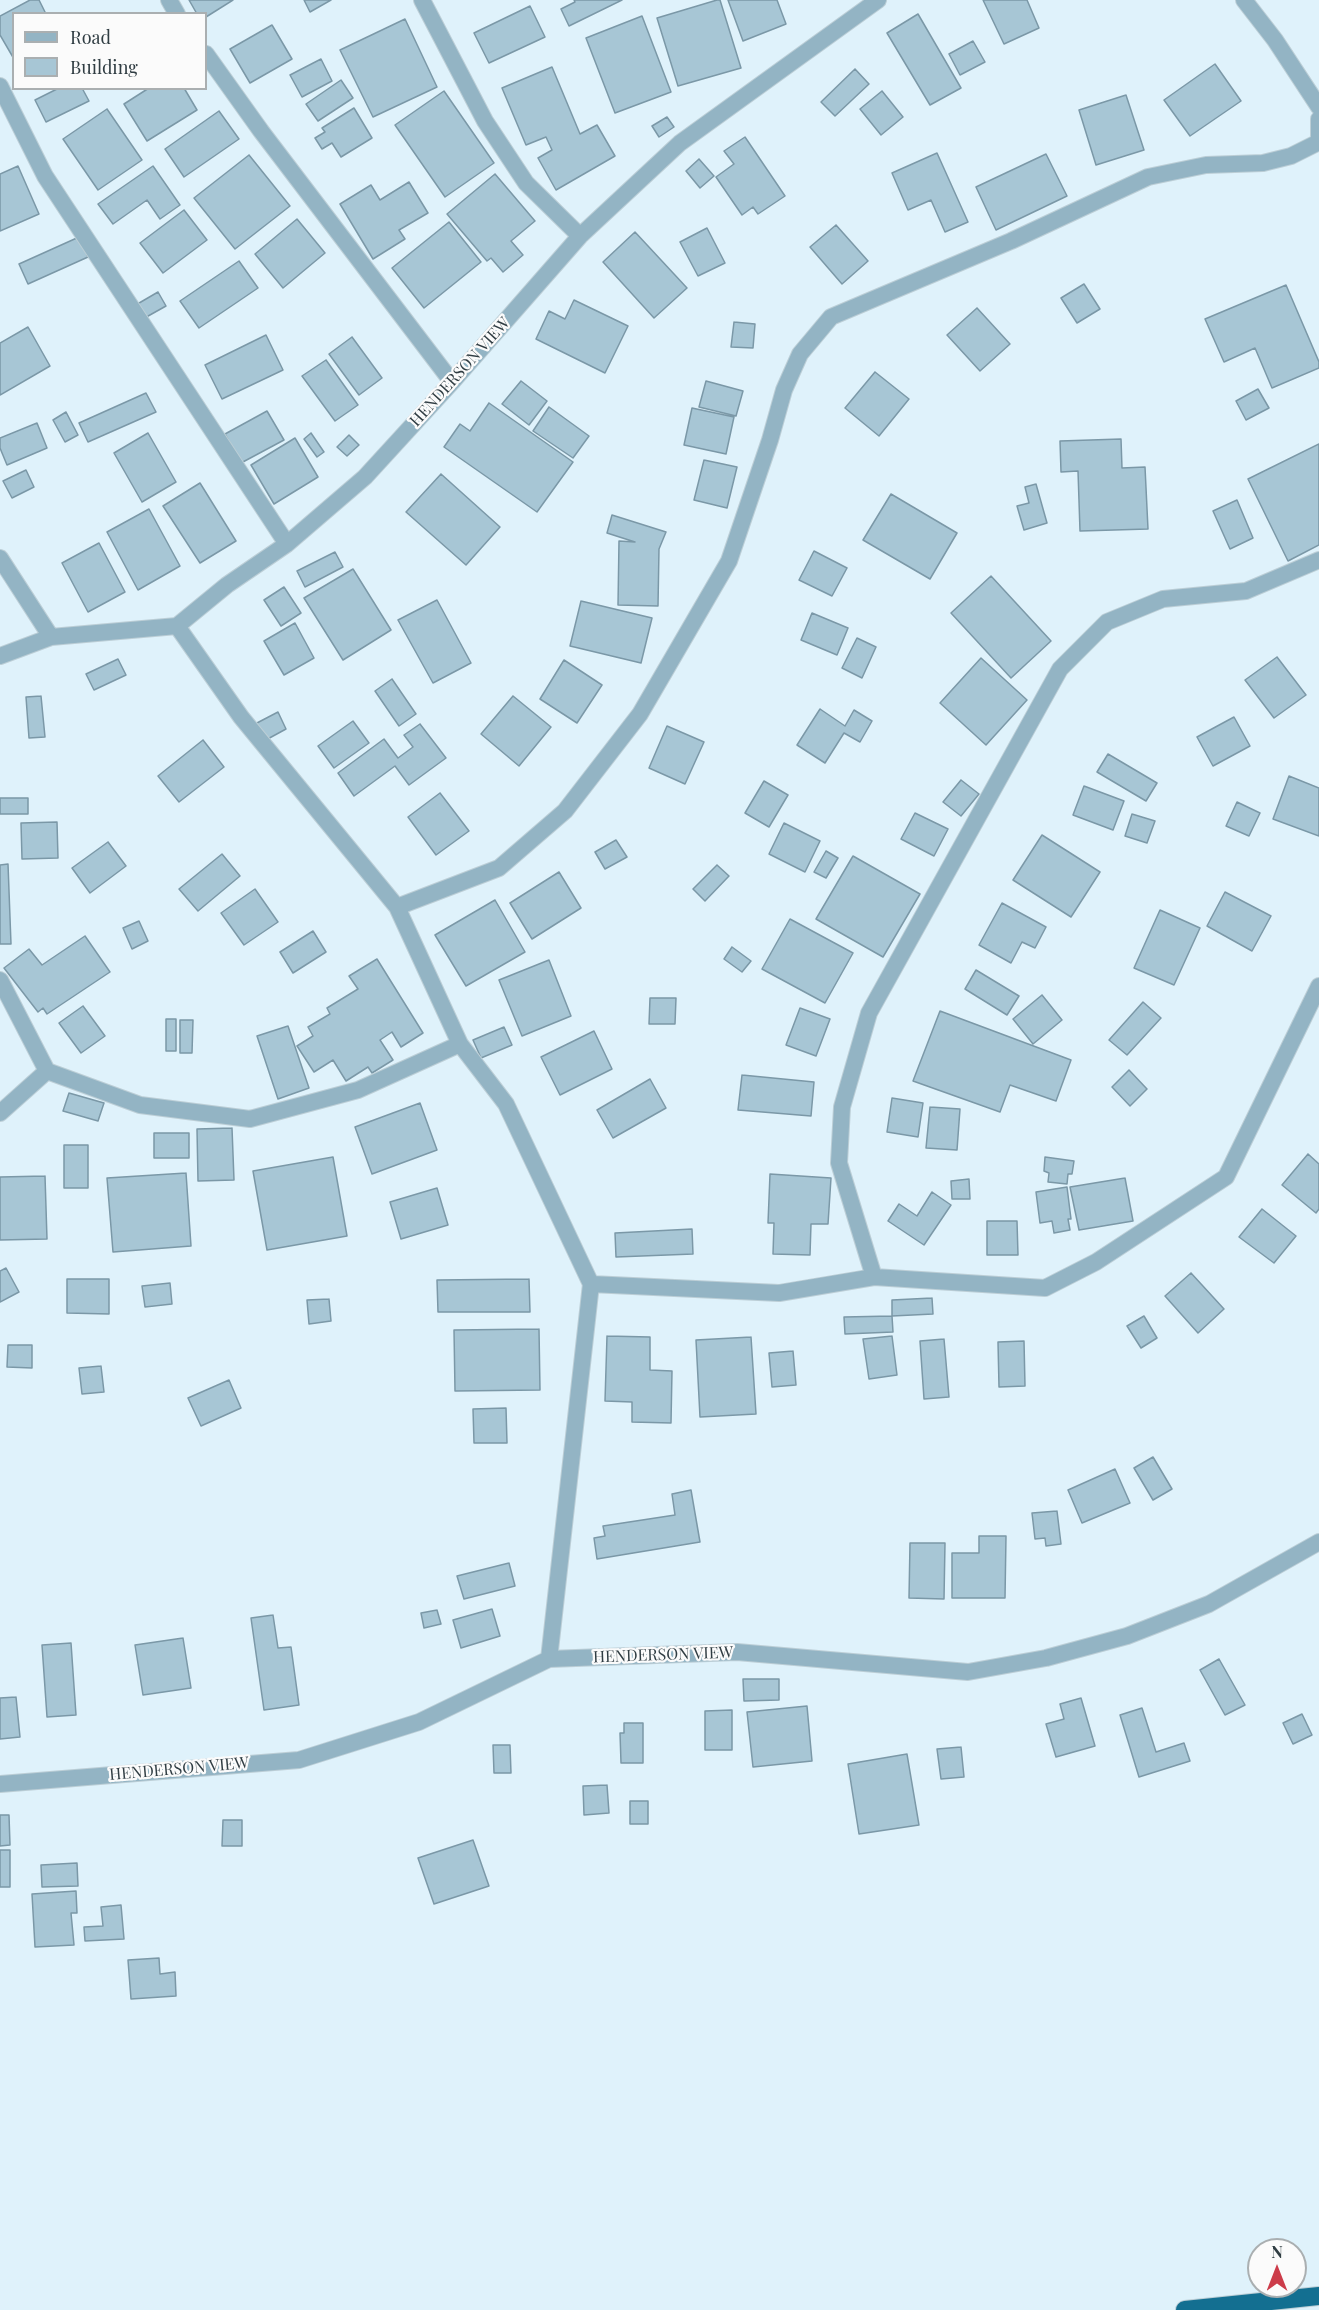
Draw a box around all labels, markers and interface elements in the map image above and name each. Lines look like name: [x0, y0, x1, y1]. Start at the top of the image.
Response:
legend: [12, 12, 207, 90]
text: Road: [70, 25, 111, 49]
text: Building: [70, 55, 138, 79]
street label: HENDERSON VIEW: [406, 314, 514, 430]
street label: HENDERSON VIEW: [593, 1643, 733, 1667]
street label: HENDERSON VIEW: [108, 1753, 250, 1785]
north arrow: [1247, 2238, 1307, 2298]
text: N: [1271, 2241, 1283, 2262]

